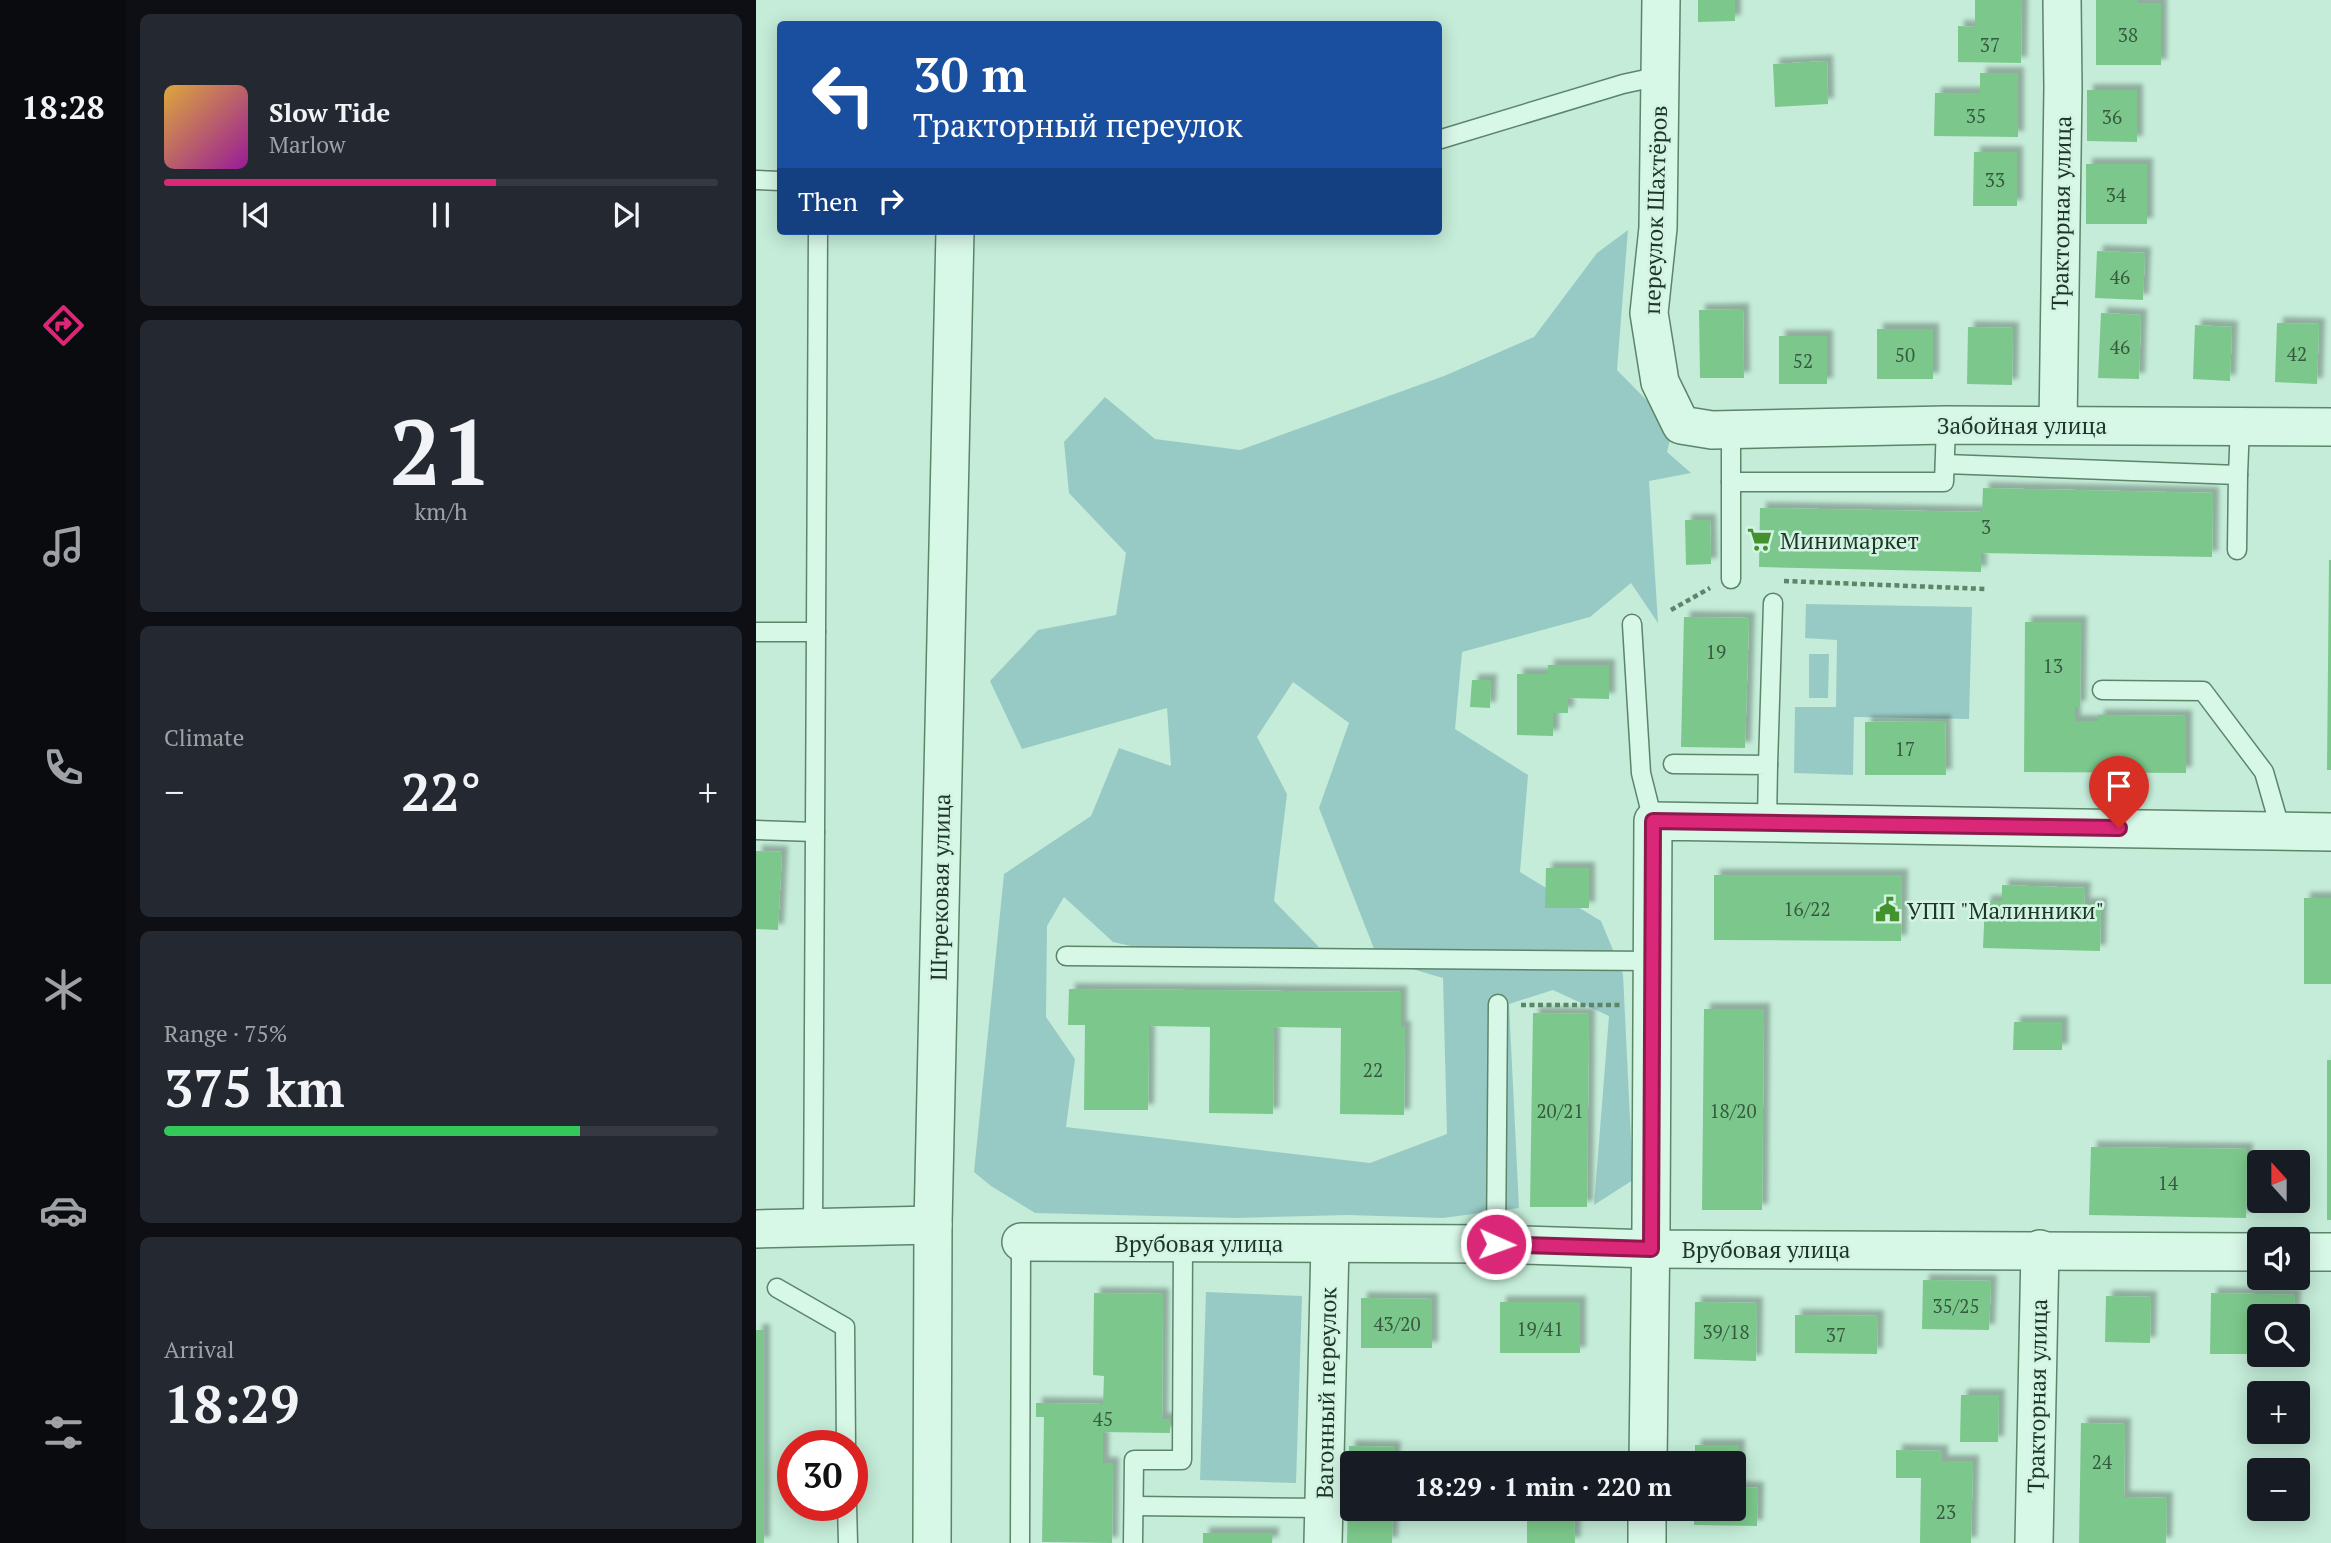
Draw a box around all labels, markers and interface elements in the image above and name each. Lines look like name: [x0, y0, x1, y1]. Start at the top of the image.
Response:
house number: 38: [2118, 22, 2138, 47]
house number: 37: [1980, 32, 2000, 57]
text: 30 m: [913, 41, 1027, 106]
icon: left: [798, 49, 889, 140]
text: 18:28: [21, 86, 105, 128]
text: Slow Tide: [269, 95, 390, 129]
house number: 35: [1966, 103, 1986, 128]
text: Тракторный переулок: [913, 104, 1243, 146]
house number: 36: [2102, 104, 2122, 129]
street label: переулок Шахтёров: [1636, 105, 1674, 315]
street label: Тракторная улица: [2044, 115, 2078, 310]
text: Marlow: [269, 129, 346, 160]
house number: 33: [1985, 167, 2005, 192]
icon: right: [872, 182, 910, 220]
house number: 34: [2106, 182, 2127, 207]
text: Then: [798, 184, 858, 218]
icon: previous: [237, 196, 275, 234]
icon: pause: [422, 196, 460, 234]
icon: next: [607, 196, 645, 234]
house number: 46: [2110, 264, 2130, 289]
icon: directions: [39, 301, 88, 350]
house number: 46: [2110, 334, 2130, 359]
house number: 42: [2287, 341, 2307, 366]
house number: 50: [1895, 342, 1915, 367]
house number: 52: [1793, 348, 1813, 373]
text: 21: [390, 390, 492, 511]
street label: Забойная улица: [1937, 410, 2108, 441]
text: km/h: [414, 496, 468, 527]
house number: 3: [1981, 514, 1991, 539]
icon: music: [39, 522, 88, 571]
place label: Минимаркет: [1780, 525, 1919, 556]
supermarket icon: Минимаркет: [1746, 526, 1774, 554]
house number: 19: [1706, 639, 1726, 664]
house number: 13: [2043, 653, 2063, 678]
text: Climate: [164, 722, 244, 753]
house number: 17: [1895, 736, 1915, 761]
icon: phone: [39, 743, 88, 792]
pin: [2089, 756, 2149, 828]
text: 22°: [401, 757, 481, 826]
text: −: [164, 767, 184, 817]
text: +: [698, 767, 718, 817]
icon: arrive: [2100, 767, 2138, 805]
street label: Штрековая улица: [923, 793, 957, 981]
place label: УПП "Малинники": [1907, 895, 2104, 926]
house number: 16/22: [1783, 896, 1831, 921]
public building icon: УПП "Малинники": [1873, 896, 1901, 924]
icon: climate: [39, 965, 88, 1014]
text: Range · 75%: [164, 1018, 287, 1049]
text: 375 km: [164, 1053, 345, 1122]
house number: 22: [1363, 1057, 1383, 1082]
house number: 20/21: [1536, 1098, 1584, 1123]
house number: 18/20: [1709, 1098, 1757, 1123]
north arrow: [2247, 1150, 2310, 1213]
map controls: [2247, 1150, 2310, 1521]
house number: 14: [2158, 1170, 2179, 1195]
icon: car: [39, 1186, 88, 1235]
position arrow: [1459, 1207, 1533, 1281]
button: sound: [2247, 1227, 2310, 1290]
street label: Врубовая улица: [1115, 1228, 1284, 1259]
street label: Врубовая улица: [1682, 1234, 1851, 1265]
street label: Вагонный переулок: [1309, 1286, 1343, 1499]
house number: 35/25: [1932, 1293, 1980, 1318]
street label: Тракторная улица: [2020, 1298, 2054, 1493]
button: search: [2247, 1304, 2310, 1367]
house number: 43/20: [1373, 1311, 1421, 1336]
house number: 19/41: [1516, 1316, 1564, 1341]
house number: 39/18: [1702, 1319, 1750, 1344]
house number: 37: [1826, 1322, 1846, 1347]
text: Arrival: [164, 1334, 235, 1365]
text: 18:29: [164, 1369, 299, 1438]
button: +: [2247, 1381, 2310, 1444]
house number: 45: [1093, 1406, 1113, 1431]
icon: filters: [39, 1408, 88, 1457]
speed limit sign: 30: [777, 1430, 868, 1521]
house number: 24: [2092, 1449, 2113, 1474]
button: −: [2247, 1458, 2310, 1521]
text: 18:29 · 1 min · 220 m: [1414, 1469, 1672, 1503]
house number: 23: [1936, 1499, 1956, 1524]

